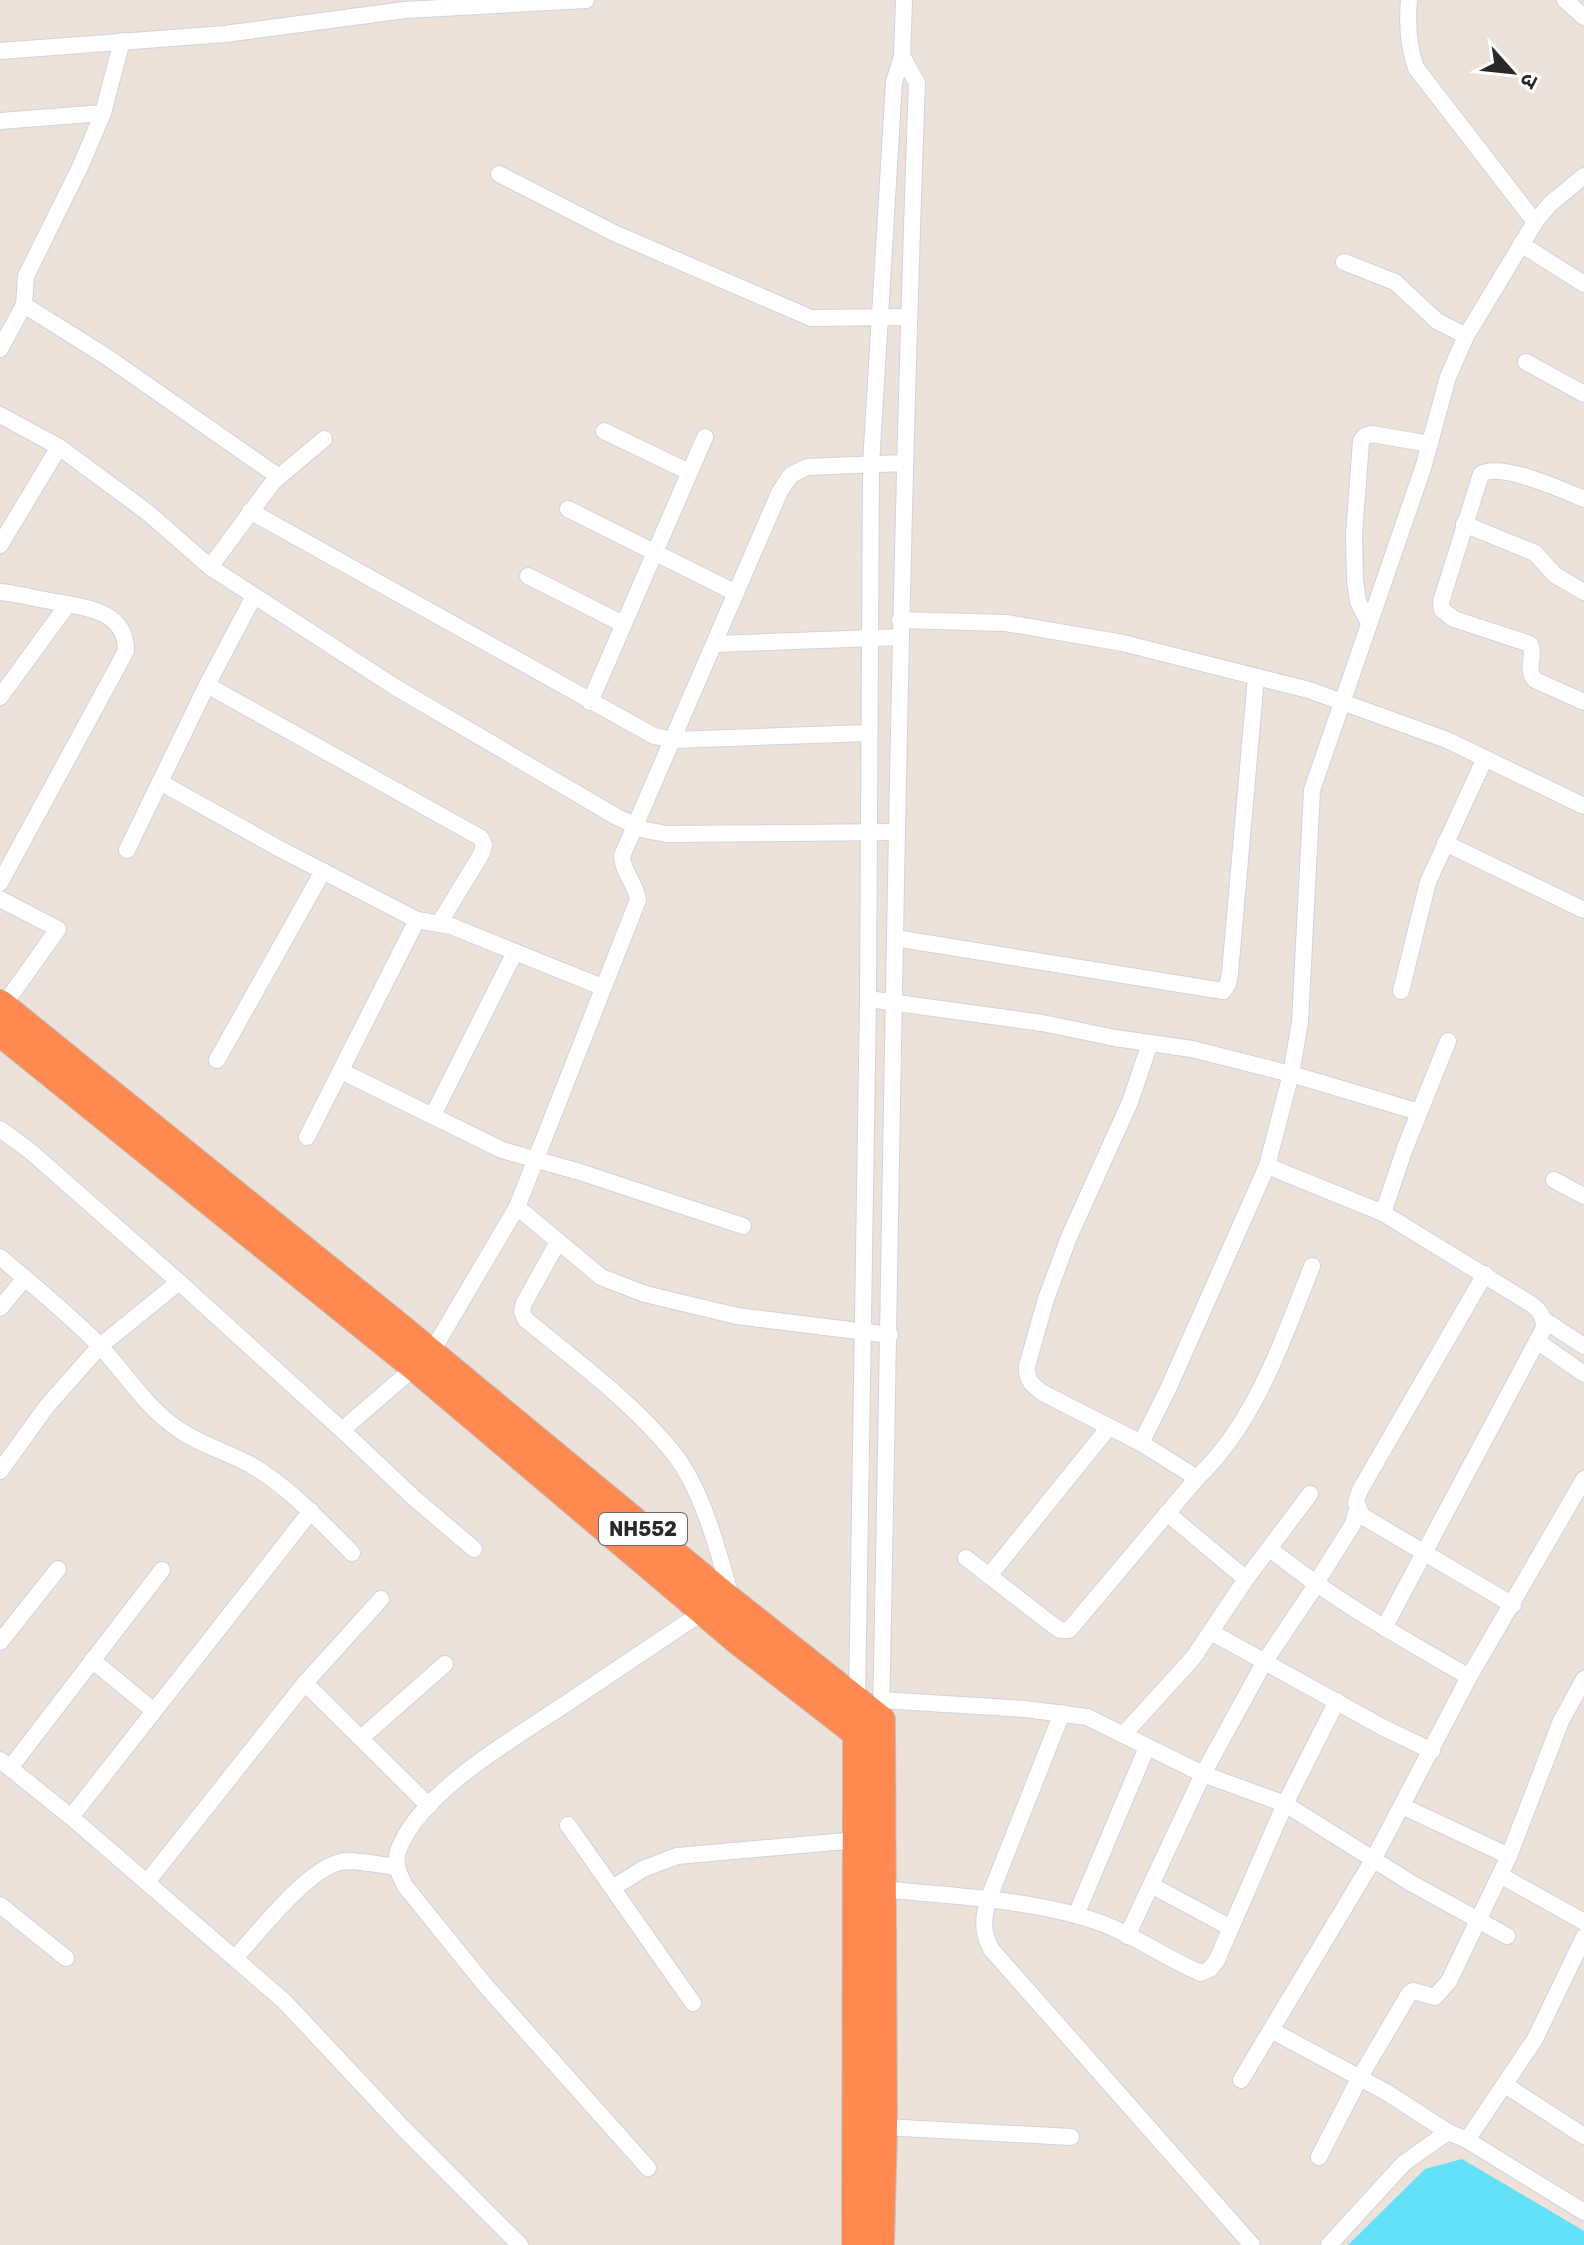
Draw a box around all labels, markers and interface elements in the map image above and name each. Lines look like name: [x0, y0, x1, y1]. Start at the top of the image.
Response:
north arrow: [1472, 32, 1552, 112]
text: उ: [1514, 69, 1544, 94]
road number: NH552: [599, 1513, 687, 1545]

